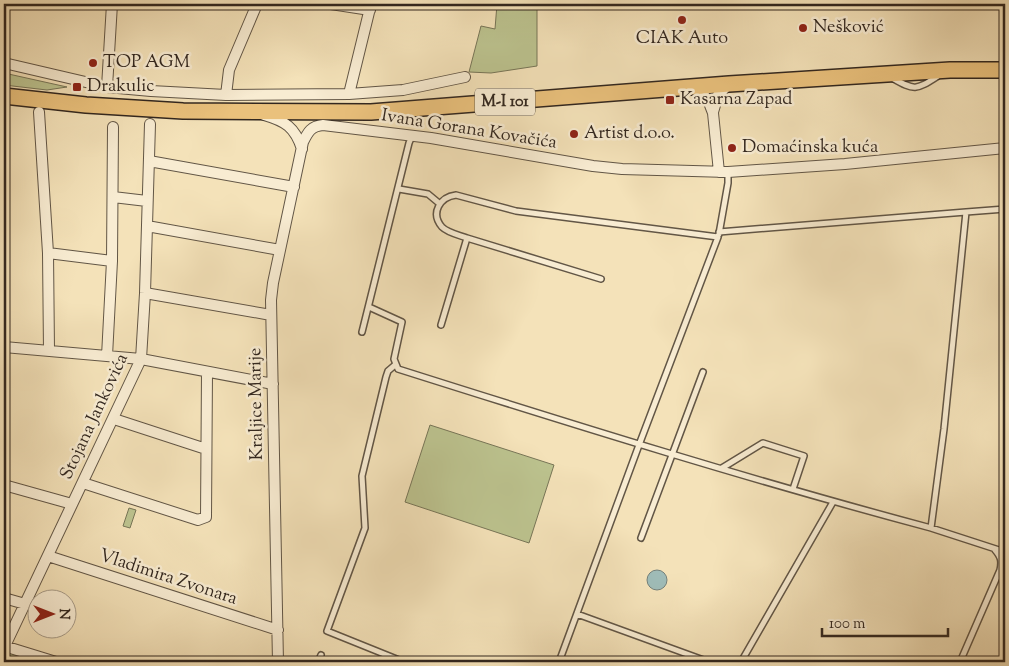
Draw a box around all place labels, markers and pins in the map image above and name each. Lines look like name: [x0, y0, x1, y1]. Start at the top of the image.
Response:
marker: CIAK Auto: [676, 14, 688, 26]
place label: Nešković: [813, 15, 884, 41]
marker: Nešković: [797, 22, 809, 34]
place label: CIAK Auto: [636, 26, 728, 52]
place label: TOP AGM: [103, 50, 190, 76]
marker: TOP AGM: [87, 57, 99, 69]
place label: Drakulic: [87, 74, 154, 100]
marker: Drakulic: [71, 81, 83, 93]
place label: Kasarna Zapad: [680, 87, 792, 113]
marker: Kasarna Zapad: [664, 94, 676, 106]
place label: Artist d.o.o.: [584, 121, 675, 147]
marker: Artist d.o.o.: [568, 128, 580, 140]
place label: Domaćinska kuća: [742, 135, 878, 161]
marker: Domaćinska kuća: [726, 142, 738, 154]

